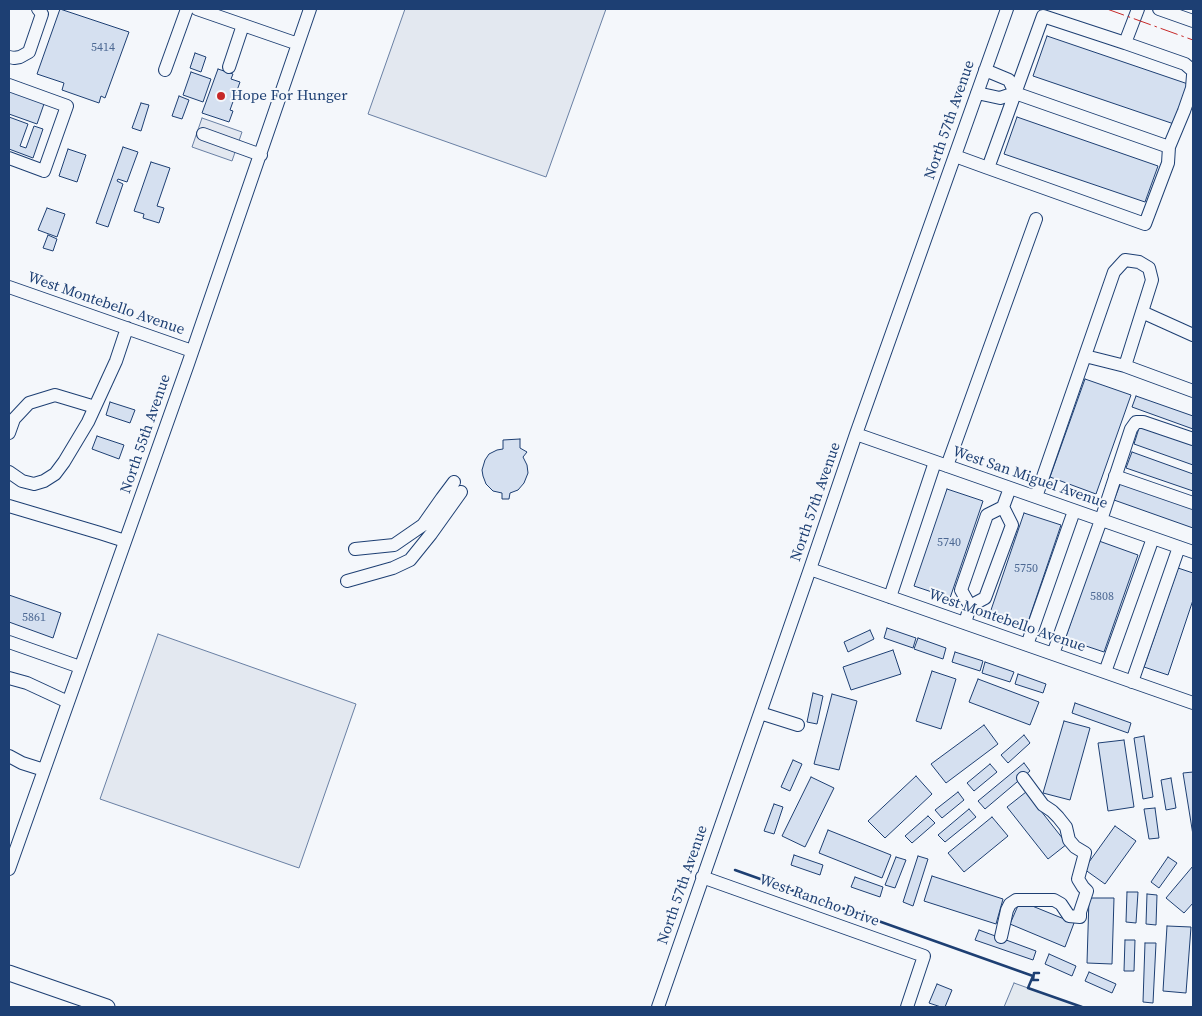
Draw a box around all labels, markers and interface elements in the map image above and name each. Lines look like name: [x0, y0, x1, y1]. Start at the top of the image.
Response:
house number: 5414: [91, 41, 115, 55]
street label: North 57th Avenue: [921, 58, 979, 182]
place label: Hope For Hunger: [231, 87, 348, 105]
marker: Hope For Hunger: [215, 90, 227, 102]
street label: West Montebello Avenue: [25, 269, 187, 339]
street label: North 55th Avenue: [117, 372, 175, 496]
street label: North 57th Avenue: [787, 440, 845, 564]
street label: West San Miguel Avenue: [950, 443, 1110, 513]
house number: 5740: [937, 536, 961, 550]
house number: 5750: [1014, 562, 1038, 576]
street label: West Montebello Avenue: [926, 586, 1088, 656]
house number: 5808: [1090, 590, 1114, 604]
house number: 5861: [22, 611, 46, 625]
street label: North 57th Avenue: [654, 823, 712, 947]
street label: West Rancho Drive: [757, 871, 881, 931]

